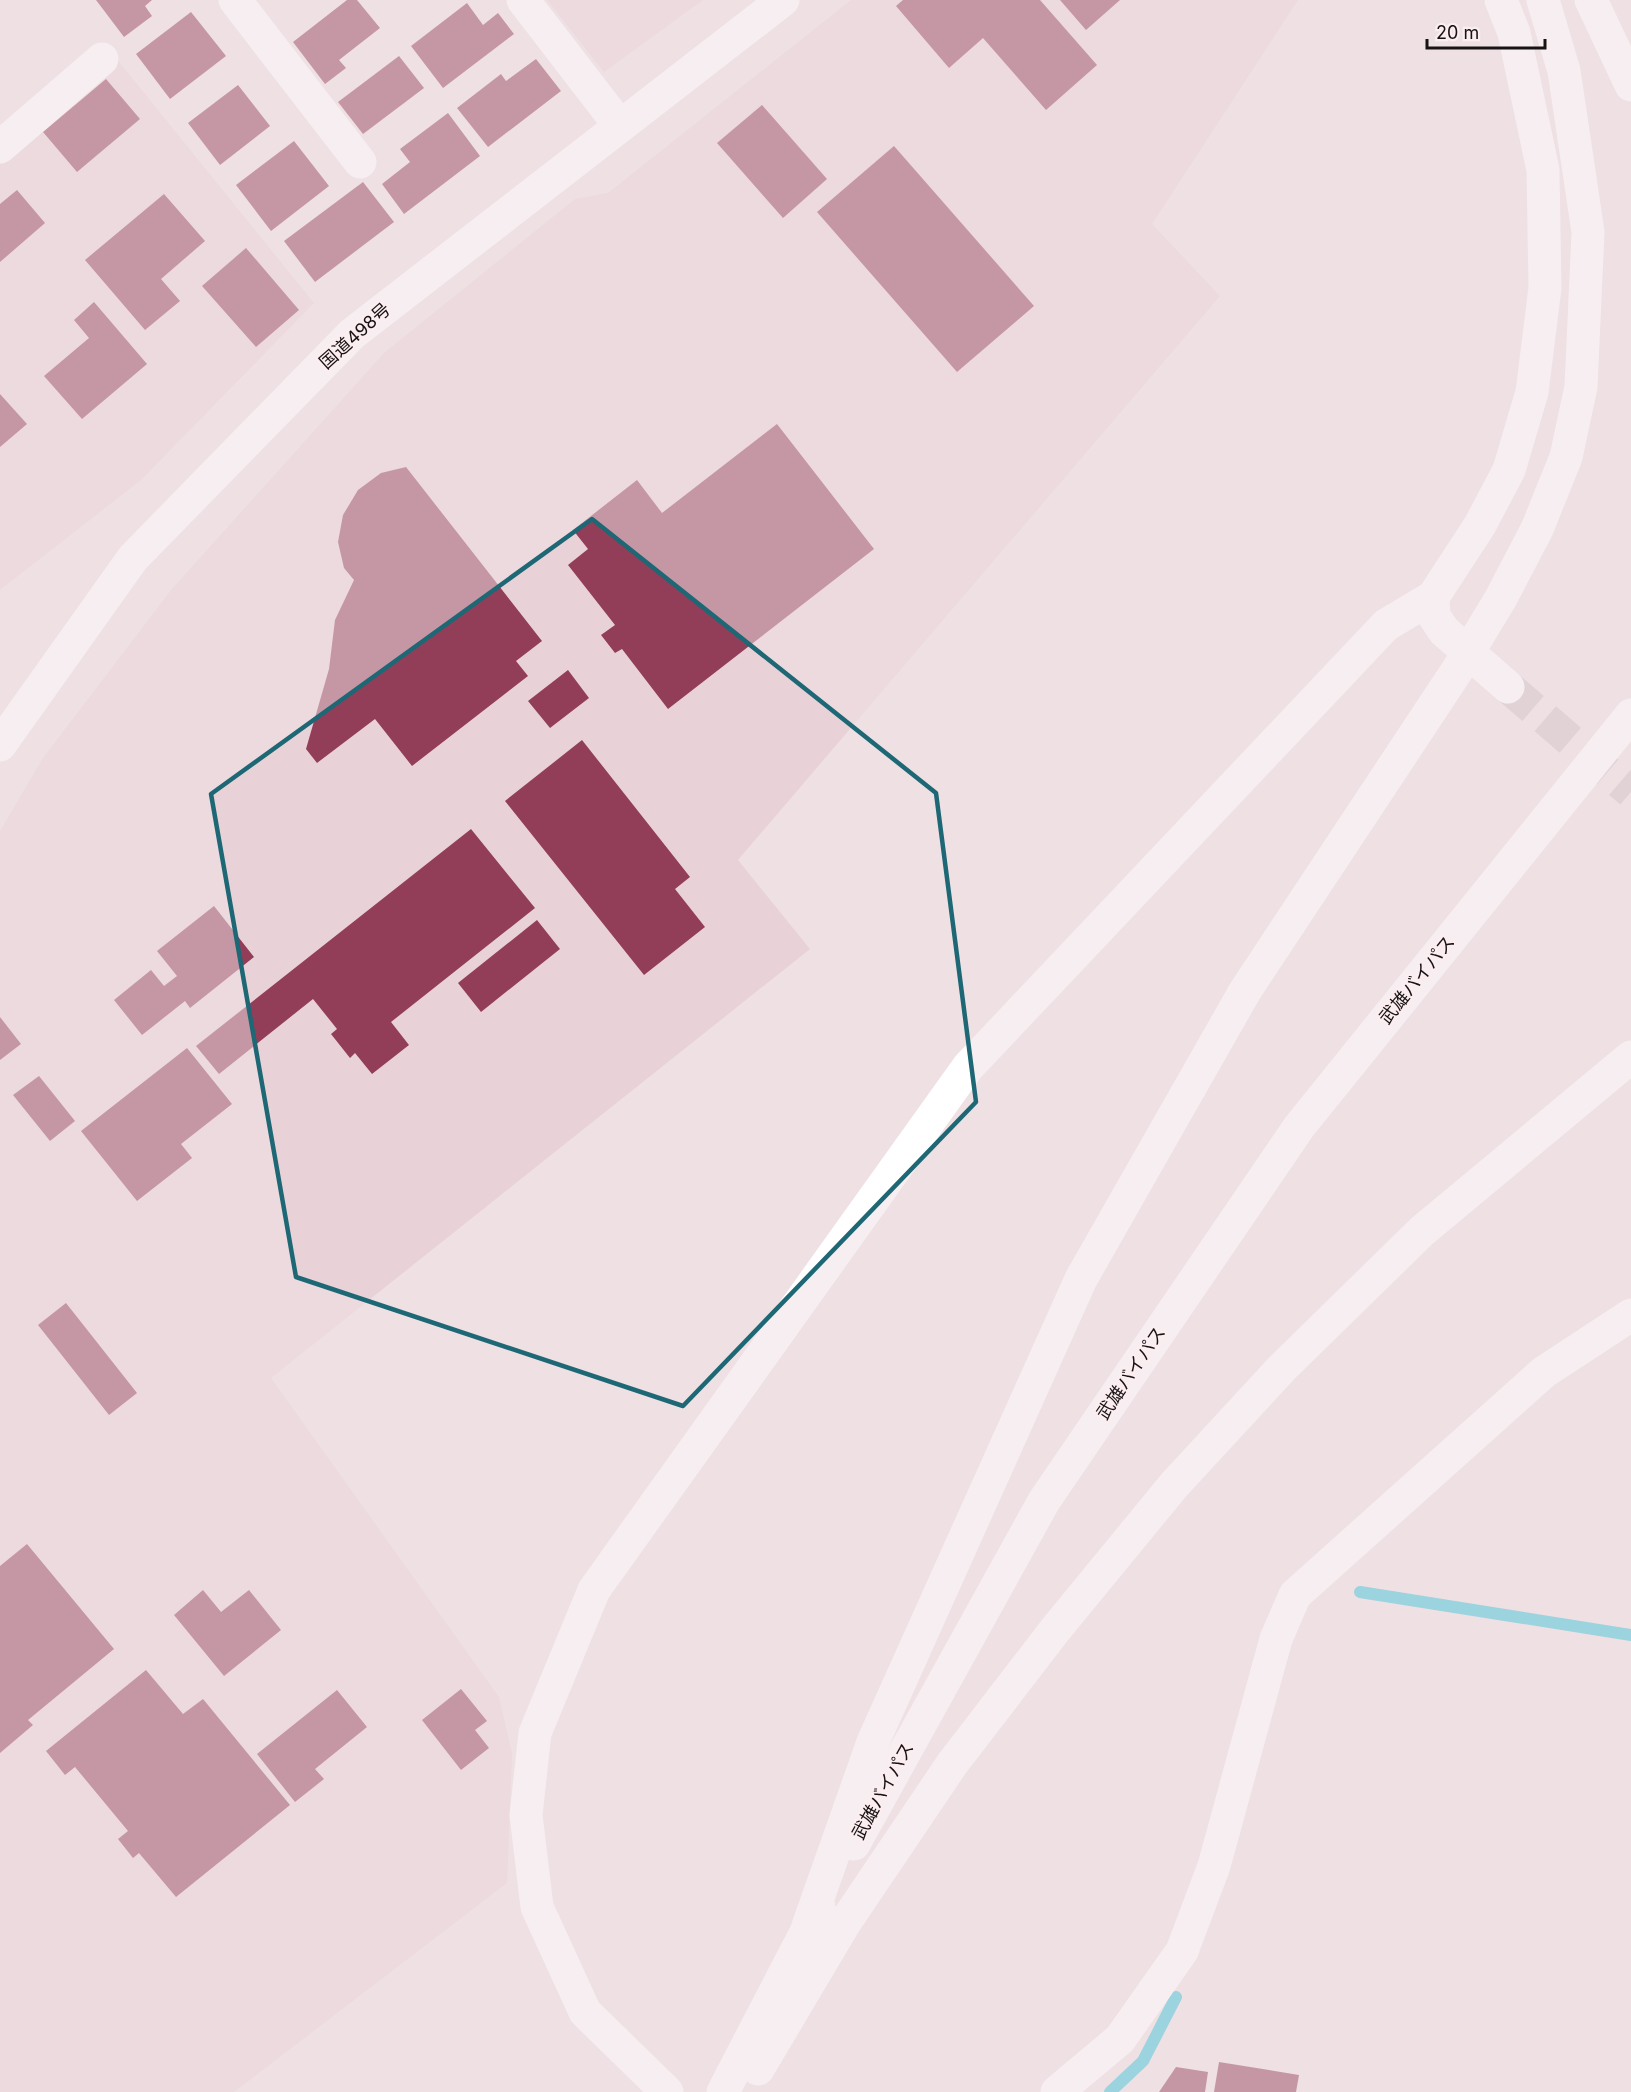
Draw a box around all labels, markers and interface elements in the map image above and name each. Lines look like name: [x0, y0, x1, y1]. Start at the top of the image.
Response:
scale bar: [1427, 12, 1546, 50]
text: 20 m: [1436, 22, 1479, 43]
street label: 国道498号: [315, 298, 394, 373]
street label: 武雄バイパス: [1375, 931, 1459, 1028]
street label: 武雄バイパス: [1092, 1322, 1169, 1423]
street label: 武雄バイパス: [847, 1739, 918, 1843]

